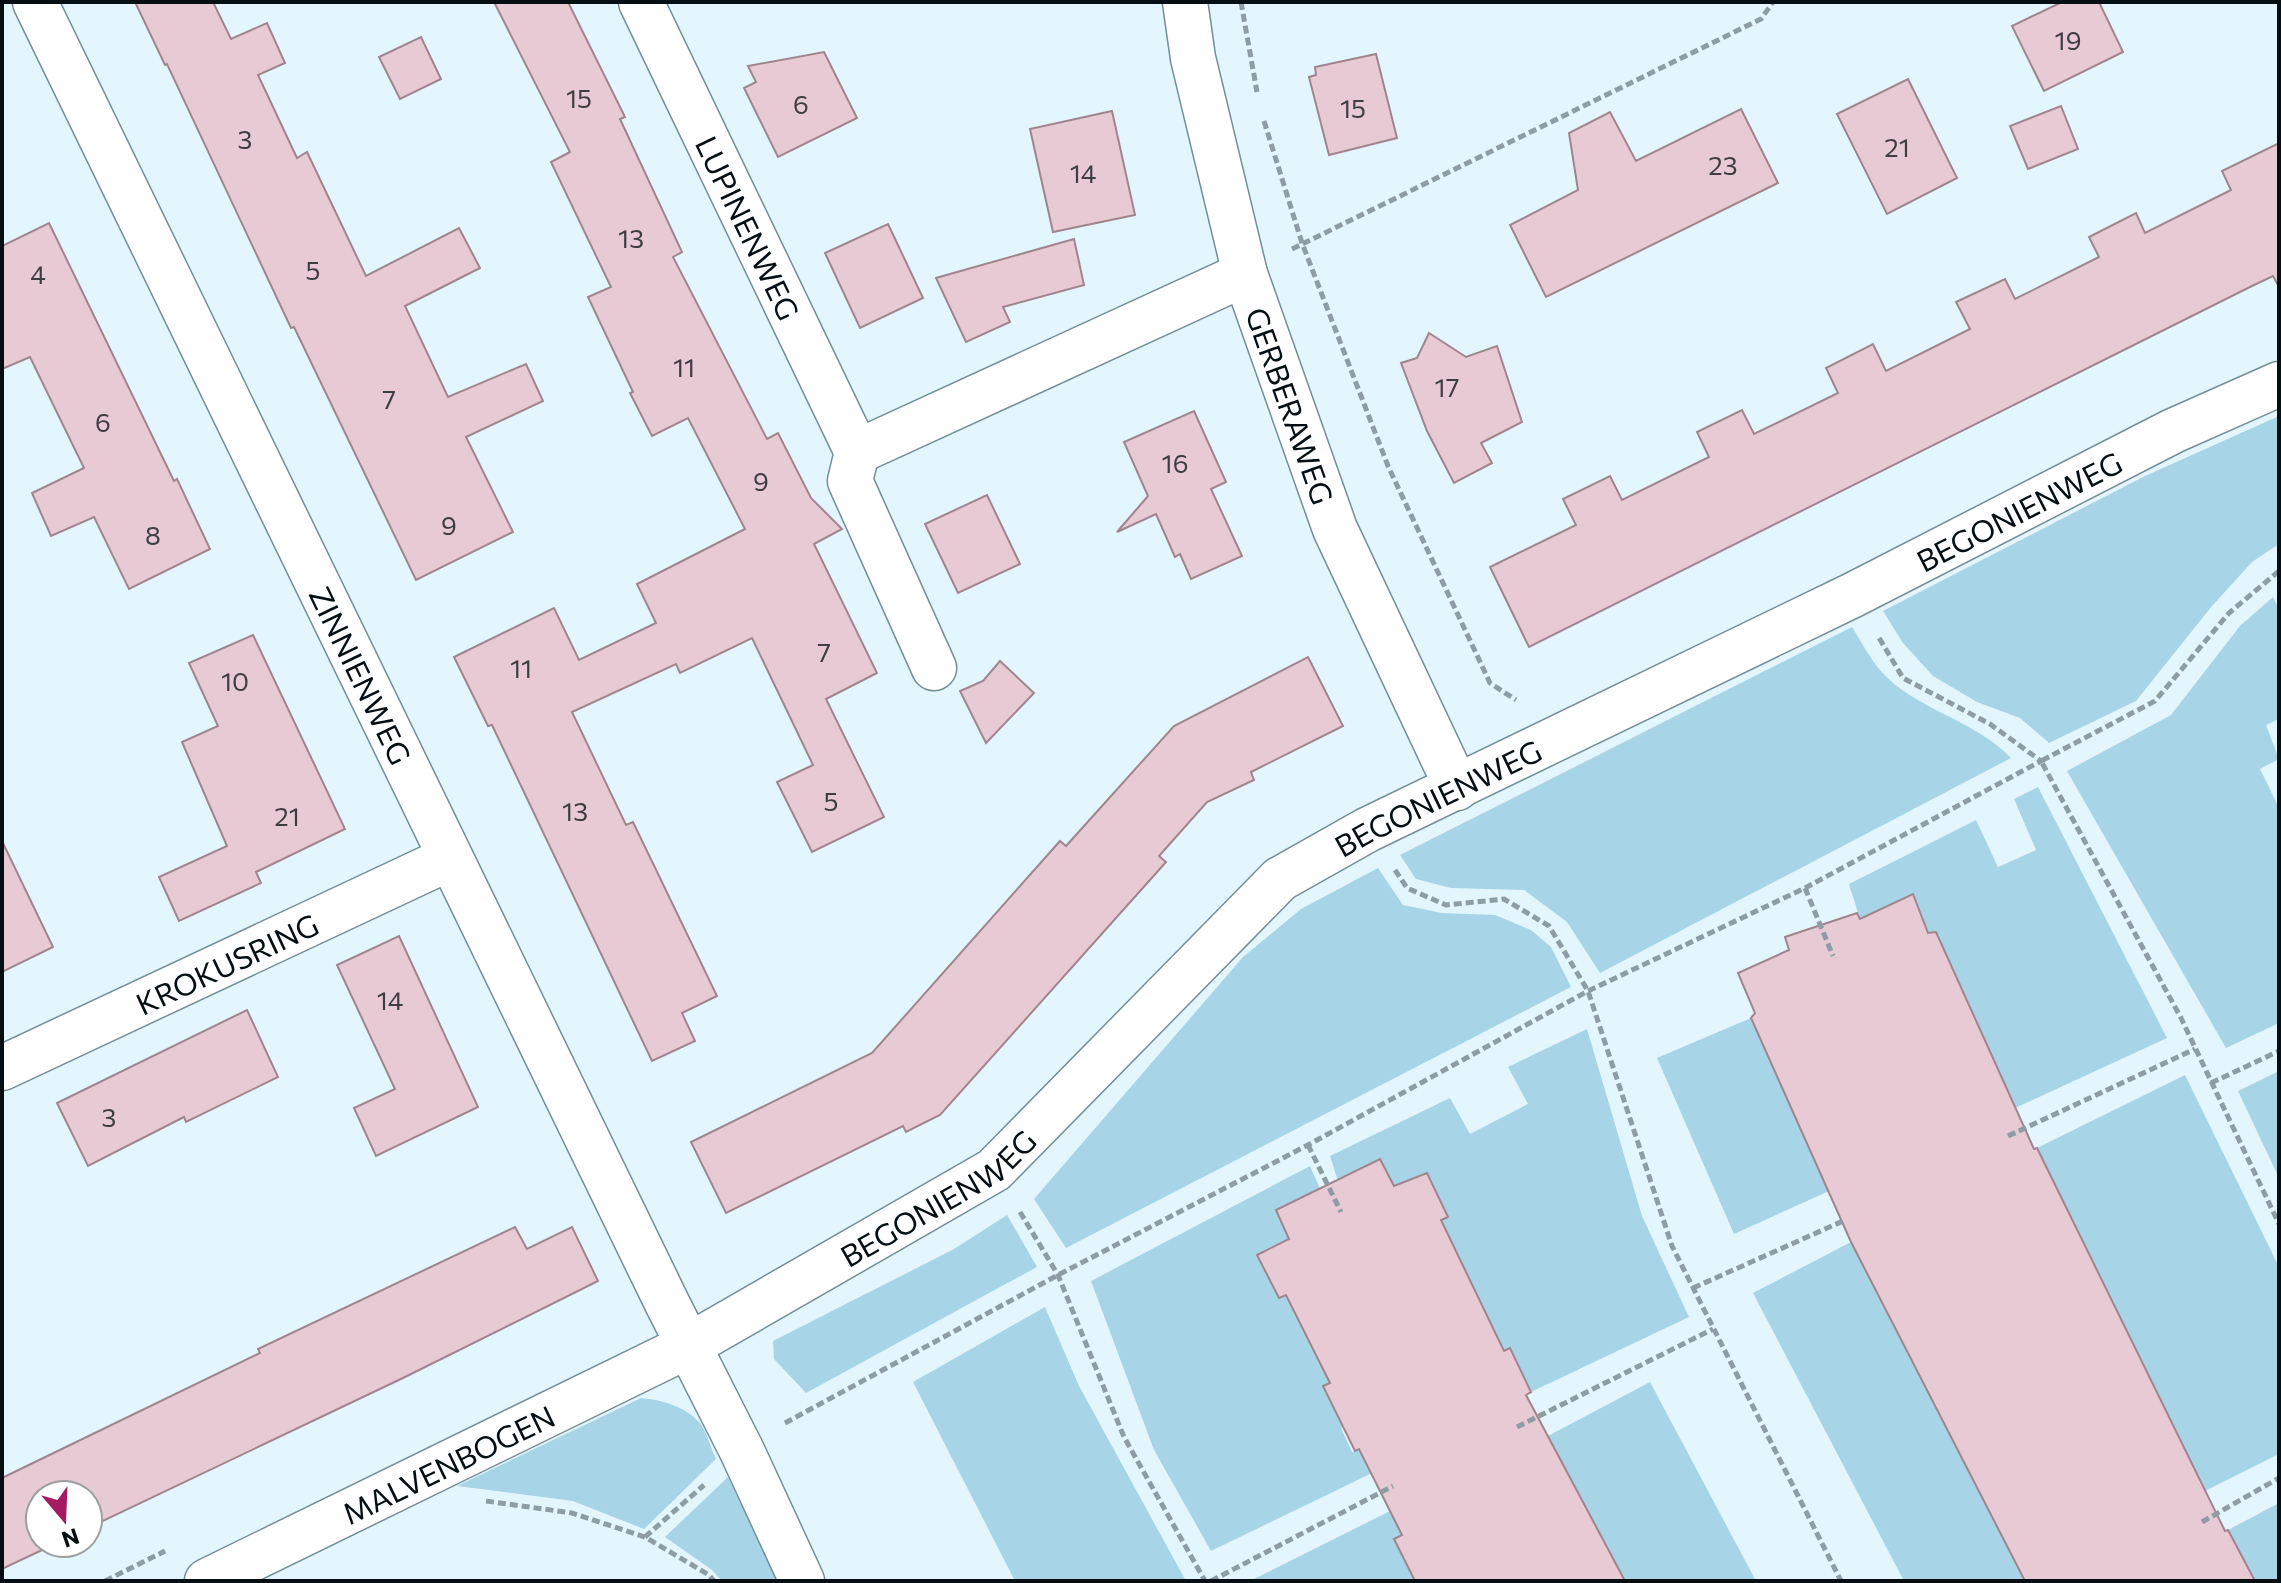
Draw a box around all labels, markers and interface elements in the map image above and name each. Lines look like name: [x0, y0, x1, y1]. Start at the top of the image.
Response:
house number: 19: [2055, 24, 2081, 55]
house number: 15: [566, 82, 592, 113]
house number: 6: [793, 88, 809, 119]
house number: 15: [1340, 92, 1366, 123]
house number: 3: [238, 123, 252, 154]
street label: LUPINENWEG: [689, 129, 809, 325]
house number: 21: [1884, 131, 1910, 162]
house number: 23: [1708, 149, 1738, 180]
house number: 14: [1070, 157, 1096, 188]
house number: 13: [618, 222, 644, 253]
house number: 5: [306, 254, 320, 285]
house number: 4: [30, 258, 46, 289]
street label: GERBERAWEG: [1240, 302, 1343, 509]
house number: 11: [673, 351, 695, 382]
house number: 17: [1435, 371, 1459, 402]
house number: 7: [382, 383, 396, 414]
house number: 6: [95, 406, 111, 437]
street label: BEGONIENWEG: [1910, 442, 2127, 578]
house number: 16: [1162, 447, 1188, 478]
house number: 9: [753, 465, 769, 496]
house number: 9: [441, 509, 457, 540]
house number: 8: [145, 519, 161, 550]
street label: ZINNIENWEG: [303, 580, 421, 770]
house number: 7: [817, 636, 831, 667]
house number: 11: [510, 652, 532, 683]
house number: 10: [221, 665, 249, 696]
street label: BEGONIENWEG: [1327, 730, 1547, 863]
house number: 5: [824, 785, 838, 816]
house number: 13: [562, 795, 588, 826]
house number: 21: [274, 800, 300, 831]
street label: KROKUSRING: [129, 904, 324, 1021]
house number: 14: [377, 984, 403, 1015]
house number: 3: [102, 1101, 116, 1132]
street label: BEGONIENWEG: [833, 1121, 1043, 1273]
street label: MALVENBOGEN: [336, 1396, 560, 1531]
north arrow: [24, 1479, 104, 1559]
text: N: [58, 1523, 83, 1554]

